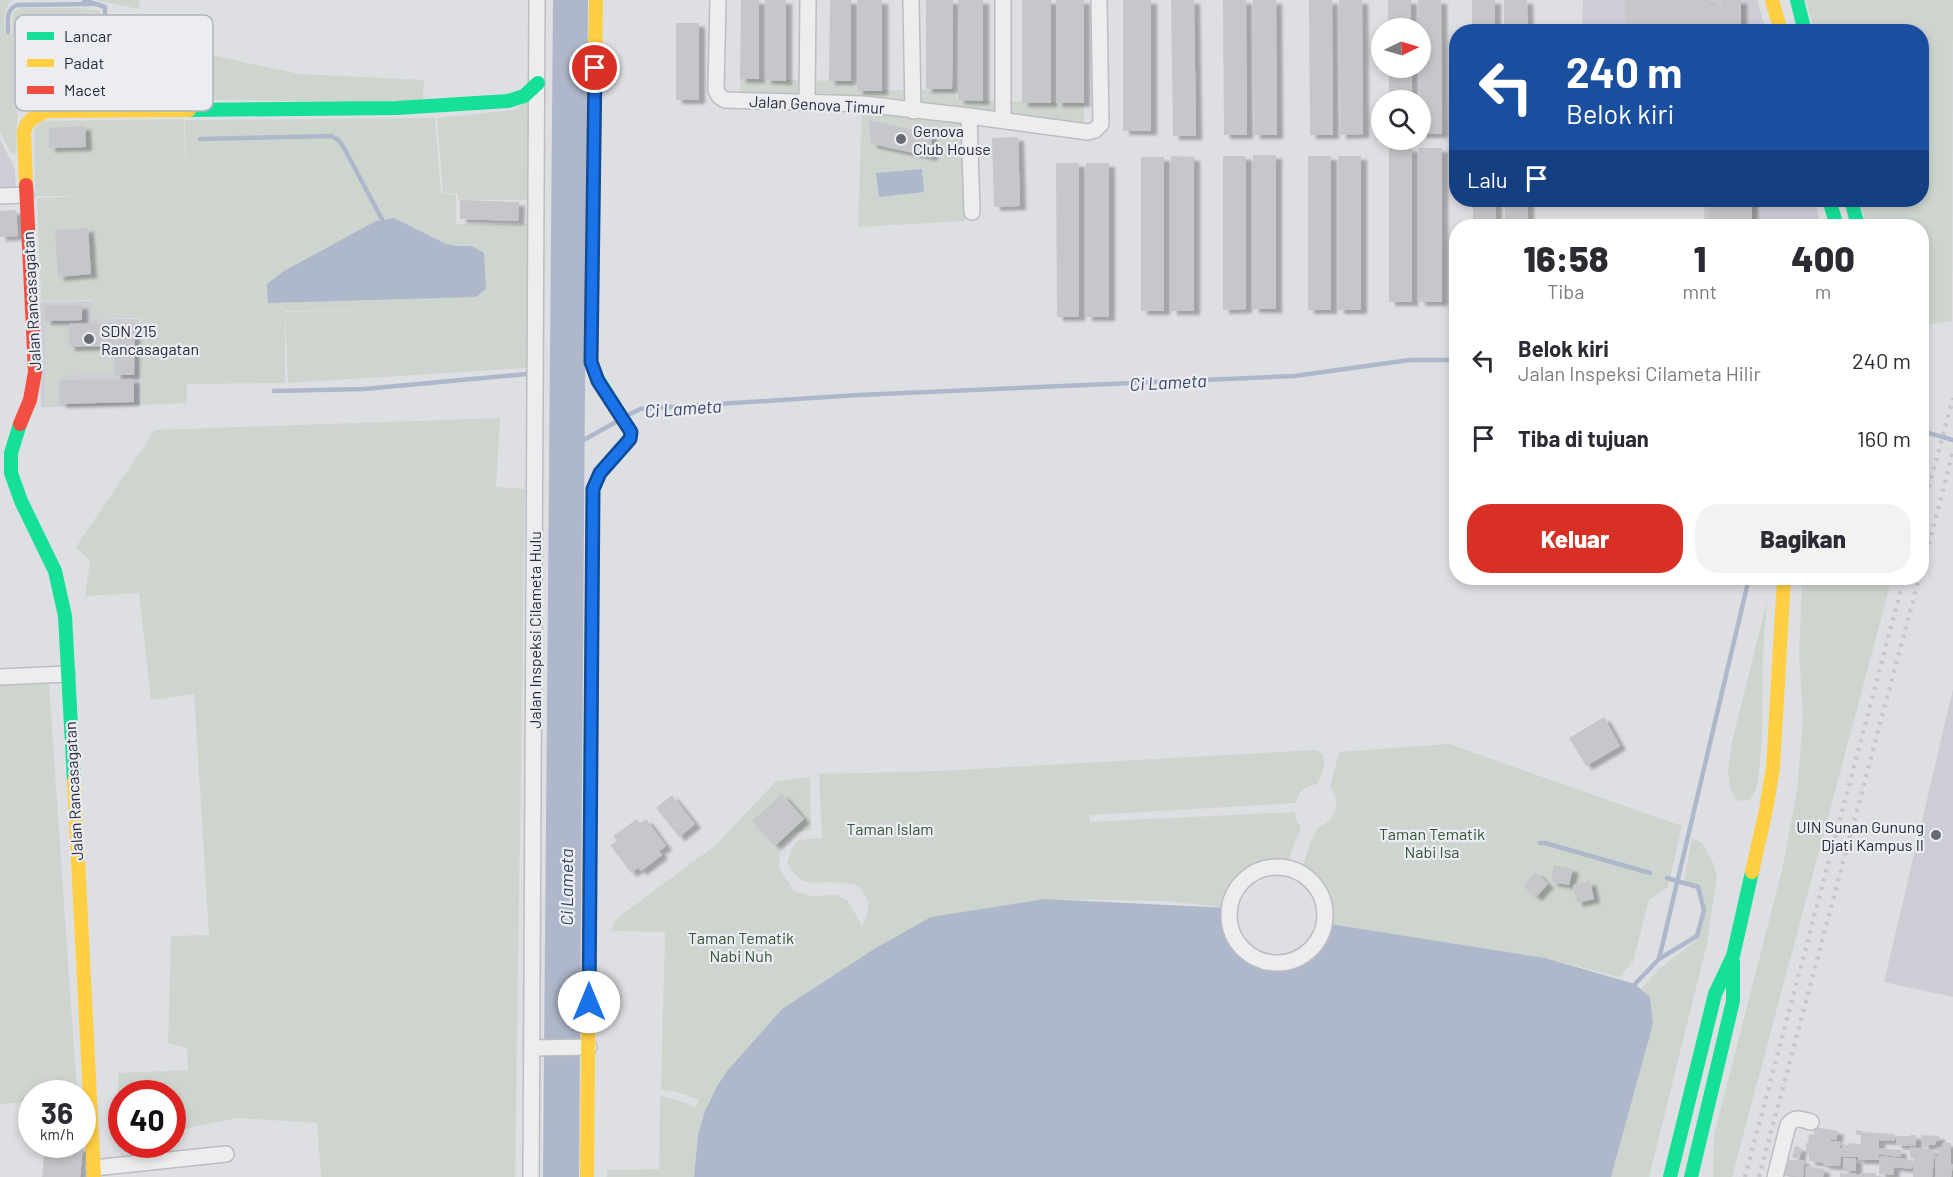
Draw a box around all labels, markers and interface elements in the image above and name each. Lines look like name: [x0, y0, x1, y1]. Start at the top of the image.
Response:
legend: [15, 15, 213, 111]
north arrow: [1371, 18, 1431, 78]
map controls: [1371, 18, 1431, 150]
text: Lancar: [64, 26, 112, 45]
pin: [569, 42, 620, 93]
text: 240 m: [1566, 46, 1682, 96]
icon: left: [1467, 48, 1545, 126]
icon: arrive: [578, 51, 611, 84]
text: Padat: [64, 53, 104, 72]
text: Macet: [64, 80, 106, 99]
button: search: [1371, 90, 1431, 150]
street label: Jalan Genova Timur: [749, 91, 885, 117]
text: Belok kiri: [1566, 97, 1674, 129]
place label: Genova Club House: [913, 121, 991, 158]
marker: Genova Club House: [894, 132, 908, 146]
icon: arrive: [1520, 162, 1553, 195]
text: Lalu: [1467, 166, 1508, 192]
street label: Jalan Rancasagatan: [18, 231, 44, 371]
text: 16:58: [1523, 236, 1608, 279]
text: 1: [1693, 236, 1706, 279]
text: 400: [1791, 236, 1855, 279]
text: Tiba: [1547, 279, 1584, 303]
text: mnt: [1683, 279, 1717, 303]
text: m: [1815, 279, 1831, 303]
place label: SDN 215 Rancasagatan: [101, 321, 199, 358]
marker: SDN 215 Rancasagatan: [82, 332, 96, 346]
text: Belok kiri: [1518, 335, 1609, 361]
icon: left: [1467, 344, 1500, 377]
text: 240 m: [1852, 347, 1911, 373]
text: Jalan Inspeksi Cilameta Hilir: [1518, 361, 1761, 385]
water label: Ci Lameta: [1129, 369, 1207, 395]
water label: Ci Lameta: [644, 394, 722, 422]
icon: arrive: [1467, 422, 1500, 455]
text: Tiba di tujuan: [1518, 425, 1649, 451]
text: 160 m: [1857, 425, 1911, 451]
button: Keluar: [1467, 504, 1683, 573]
button: Bagikan: [1695, 504, 1911, 573]
street label: Jalan Inspeksi Cilameta Hulu: [525, 531, 544, 729]
street label: Jalan Rancasagatan: [60, 721, 86, 861]
place label: UIN Sunan Gunung Djati Kampus II: [1796, 817, 1924, 854]
park label: Taman Islam: [846, 819, 934, 838]
park label: Taman Tematik Nabi Isa: [1379, 824, 1485, 861]
marker: UIN Sunan Gunung Djati Kampus II: [1929, 828, 1943, 842]
water label: Ci Lameta: [555, 848, 577, 926]
park label: Taman Tematik Nabi Nuh: [688, 928, 794, 965]
position arrow: [557, 970, 621, 1034]
speed limit sign: 40: [108, 1080, 186, 1158]
text: 36: [41, 1094, 73, 1130]
text: km/h: [40, 1125, 74, 1143]

